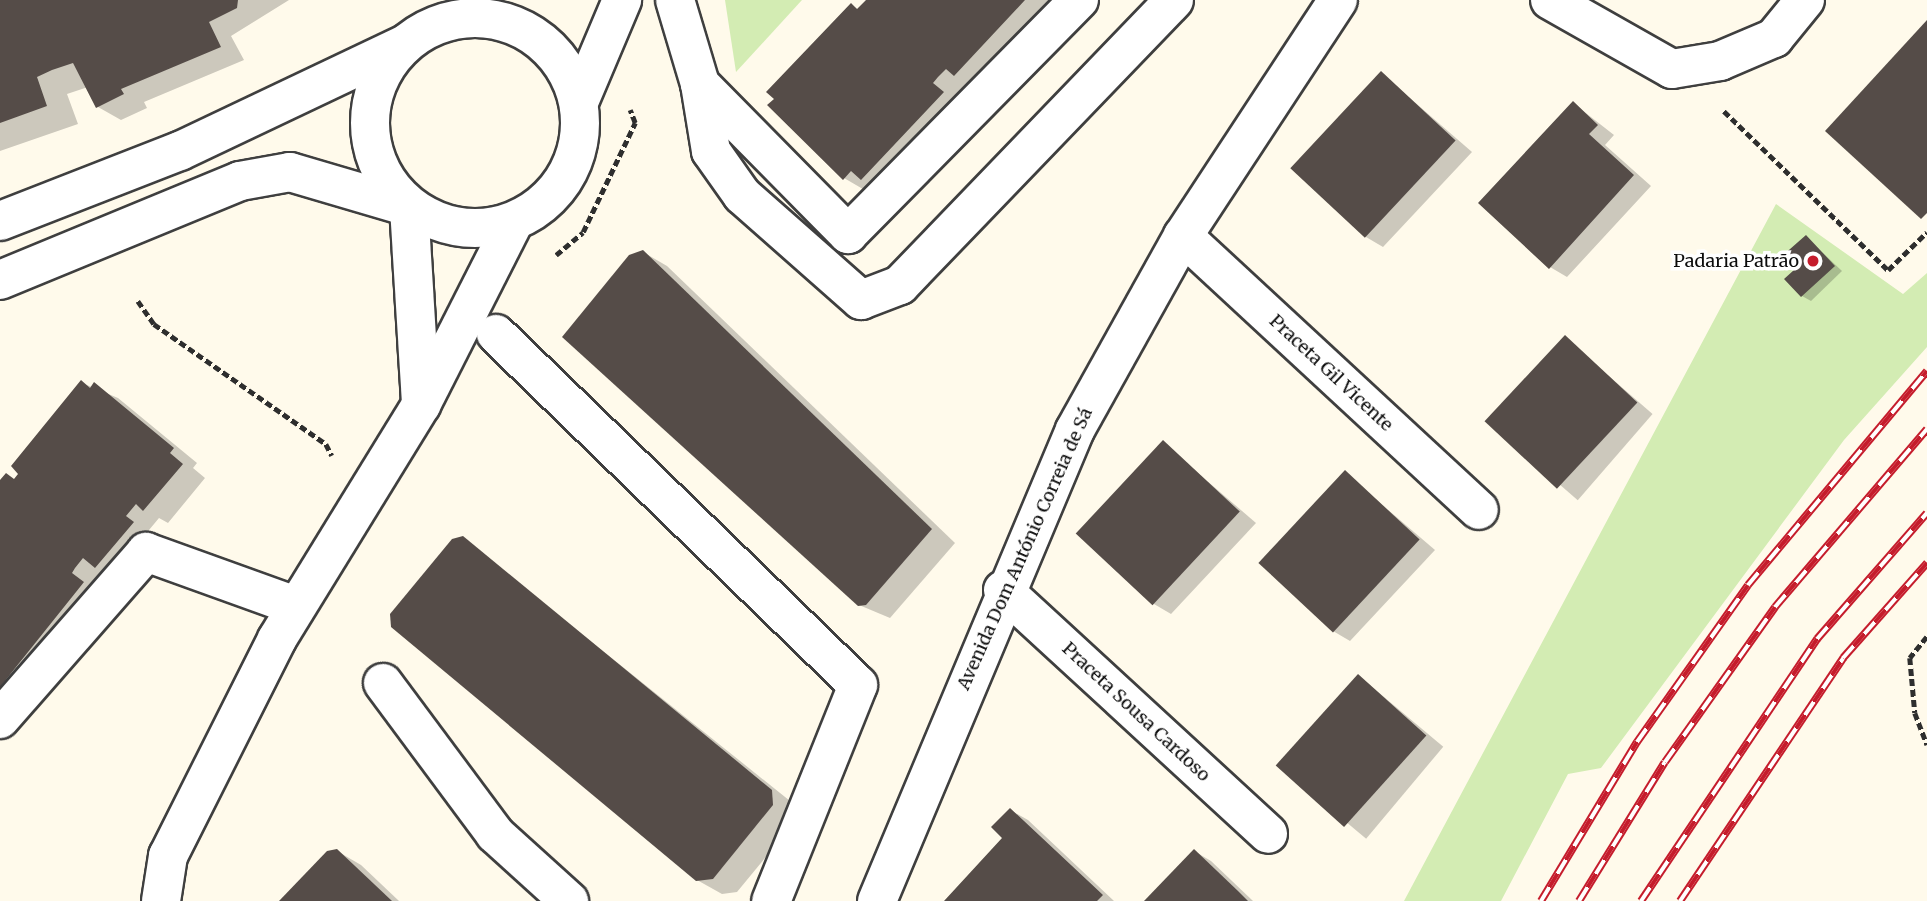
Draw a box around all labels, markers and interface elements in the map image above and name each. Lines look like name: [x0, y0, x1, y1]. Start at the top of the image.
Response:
place label: Padaria Patrão: [1673, 250, 1799, 272]
marker: Padaria Patrão: [1805, 253, 1821, 269]
street label: Praceta Gil Vicente: [1265, 310, 1397, 436]
street label: Avenida Dom António Correia de Sá: [953, 405, 1097, 693]
street label: Praceta Sousa Cardoso: [1058, 638, 1214, 786]

